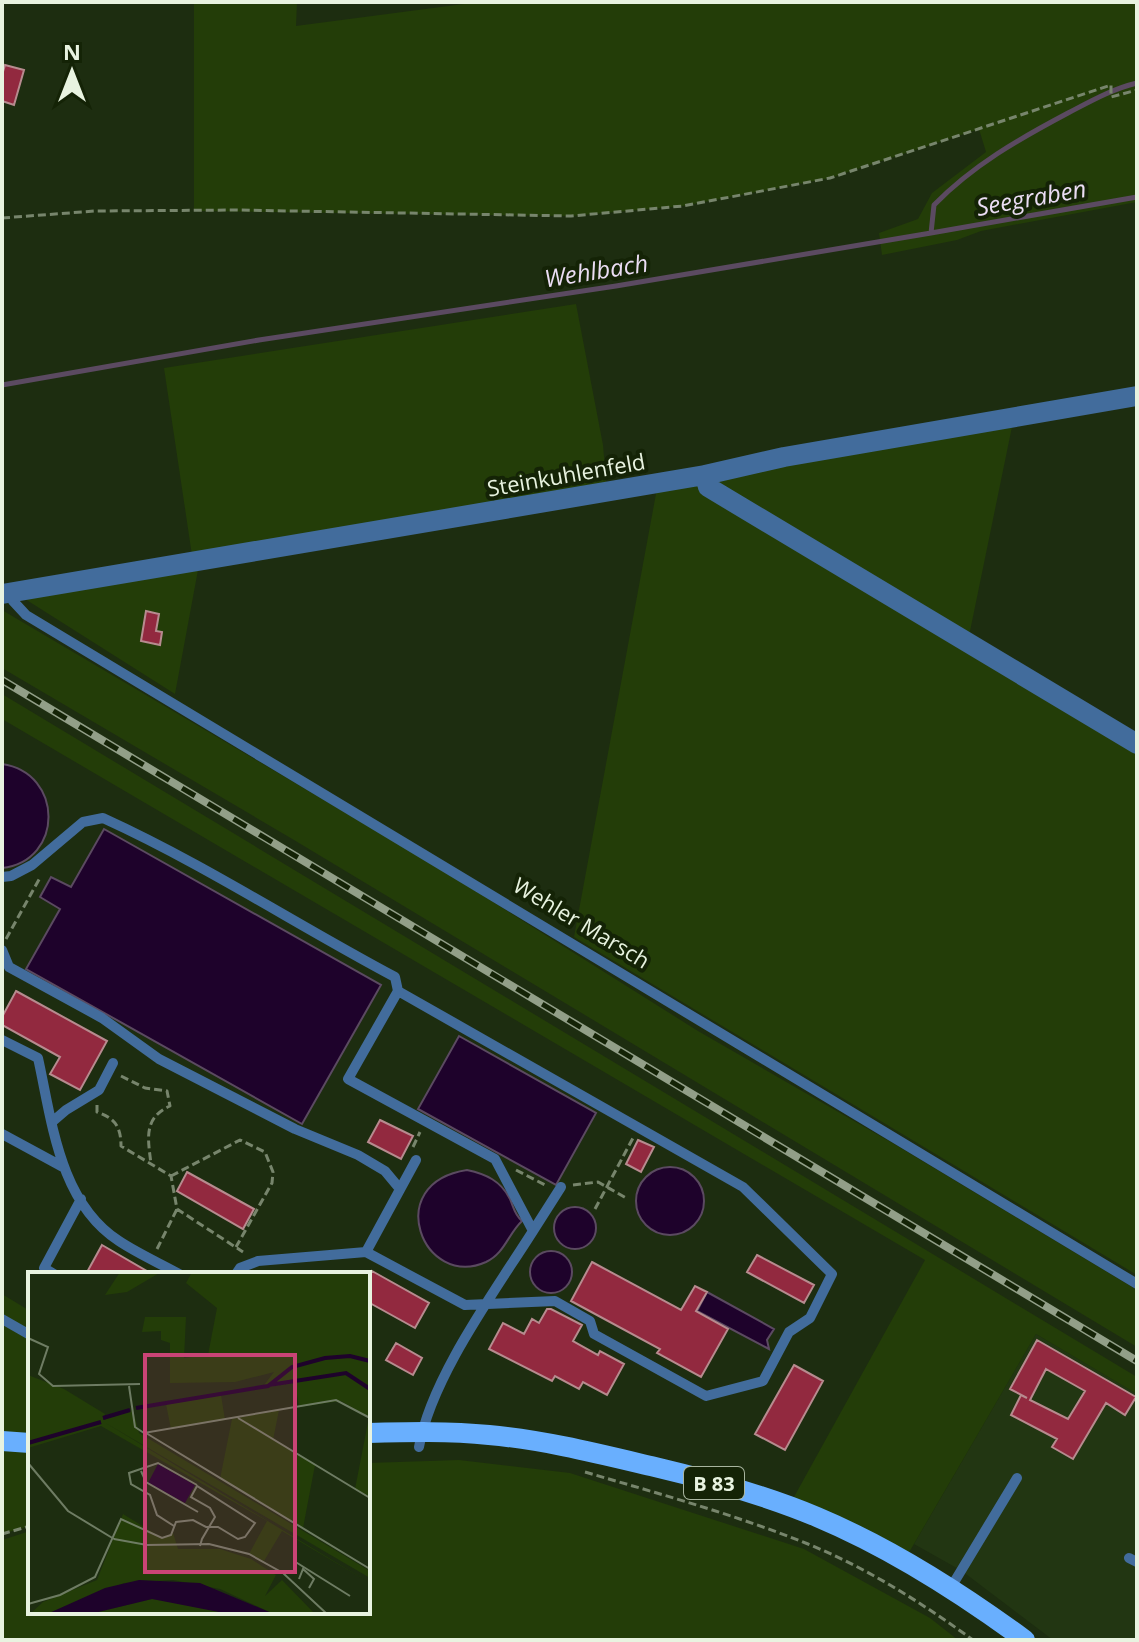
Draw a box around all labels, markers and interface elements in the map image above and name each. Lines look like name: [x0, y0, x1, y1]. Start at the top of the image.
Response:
north arrow: [32, 32, 112, 112]
text: N: [63, 36, 81, 66]
water label: Seegraben: [973, 171, 1089, 223]
water label: Wehlbach: [542, 246, 650, 294]
street label: Steinkuhlenfeld: [485, 445, 647, 503]
street label: Wehler Marsch: [508, 869, 656, 975]
inset map: [28, 1272, 370, 1614]
road number: B 83: [684, 1467, 744, 1499]

